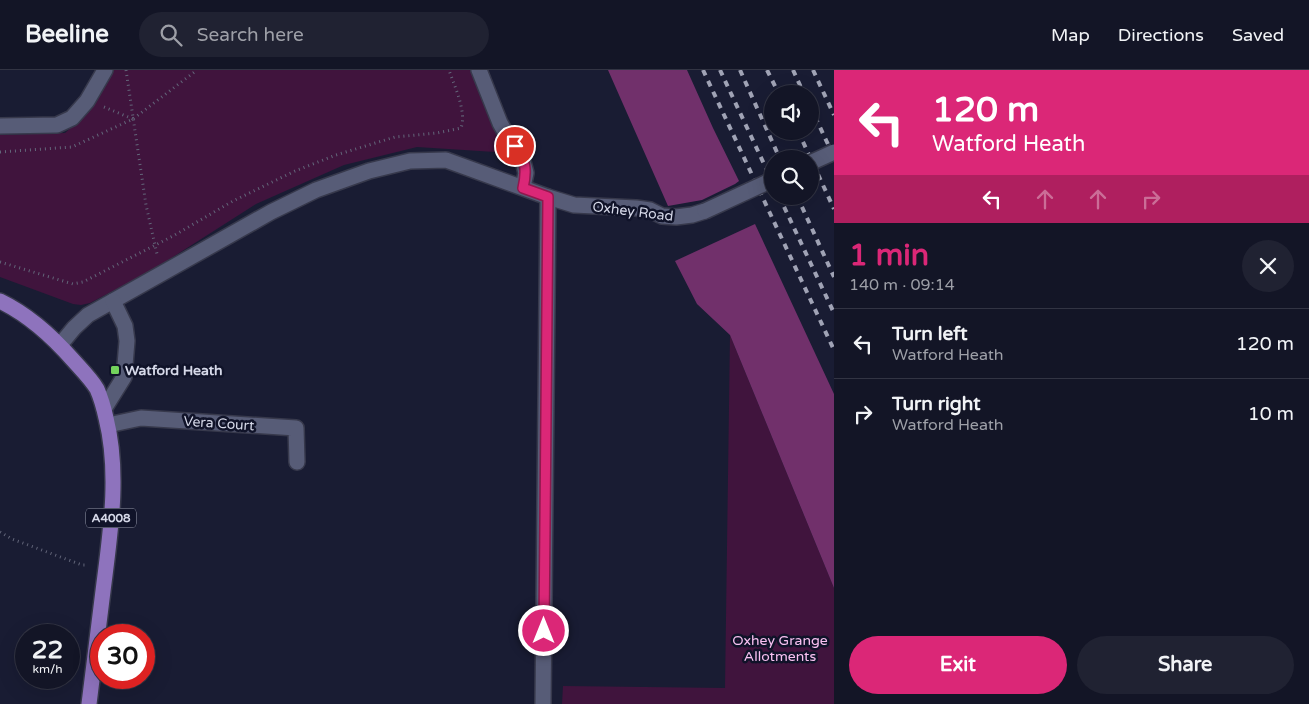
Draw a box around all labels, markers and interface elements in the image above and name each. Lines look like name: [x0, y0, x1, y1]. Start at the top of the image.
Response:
search box: [139, 12, 489, 57]
text: Beeline: [25, 20, 109, 49]
icon: search: [157, 21, 185, 49]
text: Search here: [197, 24, 304, 46]
text: Map: [1051, 24, 1090, 46]
text: Directions: [1118, 24, 1204, 46]
text: Saved: [1232, 24, 1284, 46]
map controls: [764, 85, 819, 205]
button: sound: [764, 85, 819, 140]
text: 120 m: [932, 89, 1039, 131]
icon: left: [849, 90, 914, 155]
pin: [494, 125, 536, 167]
text: Watford Heath: [932, 131, 1085, 157]
icon: arrive: [501, 132, 529, 160]
button: search: [764, 150, 819, 205]
icon: left: [978, 185, 1006, 213]
icon: ahead: [1031, 185, 1059, 213]
icon: ahead: [1084, 185, 1112, 213]
icon: right: [1137, 185, 1165, 213]
street label: Oxhey Road: [591, 198, 674, 225]
text: 1 min: [849, 237, 929, 274]
button: close: [1242, 240, 1294, 292]
text: 140 m · 09:14: [849, 275, 955, 295]
text: Turn left: [892, 323, 968, 345]
icon: left: [849, 330, 877, 358]
text: 120 m: [1236, 333, 1294, 355]
text: Watford Heath: [892, 345, 1004, 365]
place label: Watford Heath: [125, 362, 223, 379]
marker: Watford Heath: [109, 364, 121, 376]
text: Turn right: [892, 393, 980, 415]
icon: right: [849, 400, 877, 428]
text: 10 m: [1248, 403, 1294, 425]
street label: Vera Court: [183, 413, 256, 434]
text: Watford Heath: [892, 415, 1004, 435]
road number: A4008: [86, 508, 136, 528]
position arrow: [517, 604, 569, 656]
speed limit sign: 30: [90, 624, 155, 689]
park label: Oxhey Grange Allotments: [732, 632, 828, 665]
text: 22: [32, 635, 63, 665]
button: Exit: [849, 636, 1067, 694]
button: Share: [1077, 636, 1294, 694]
text: km/h: [32, 662, 63, 676]

